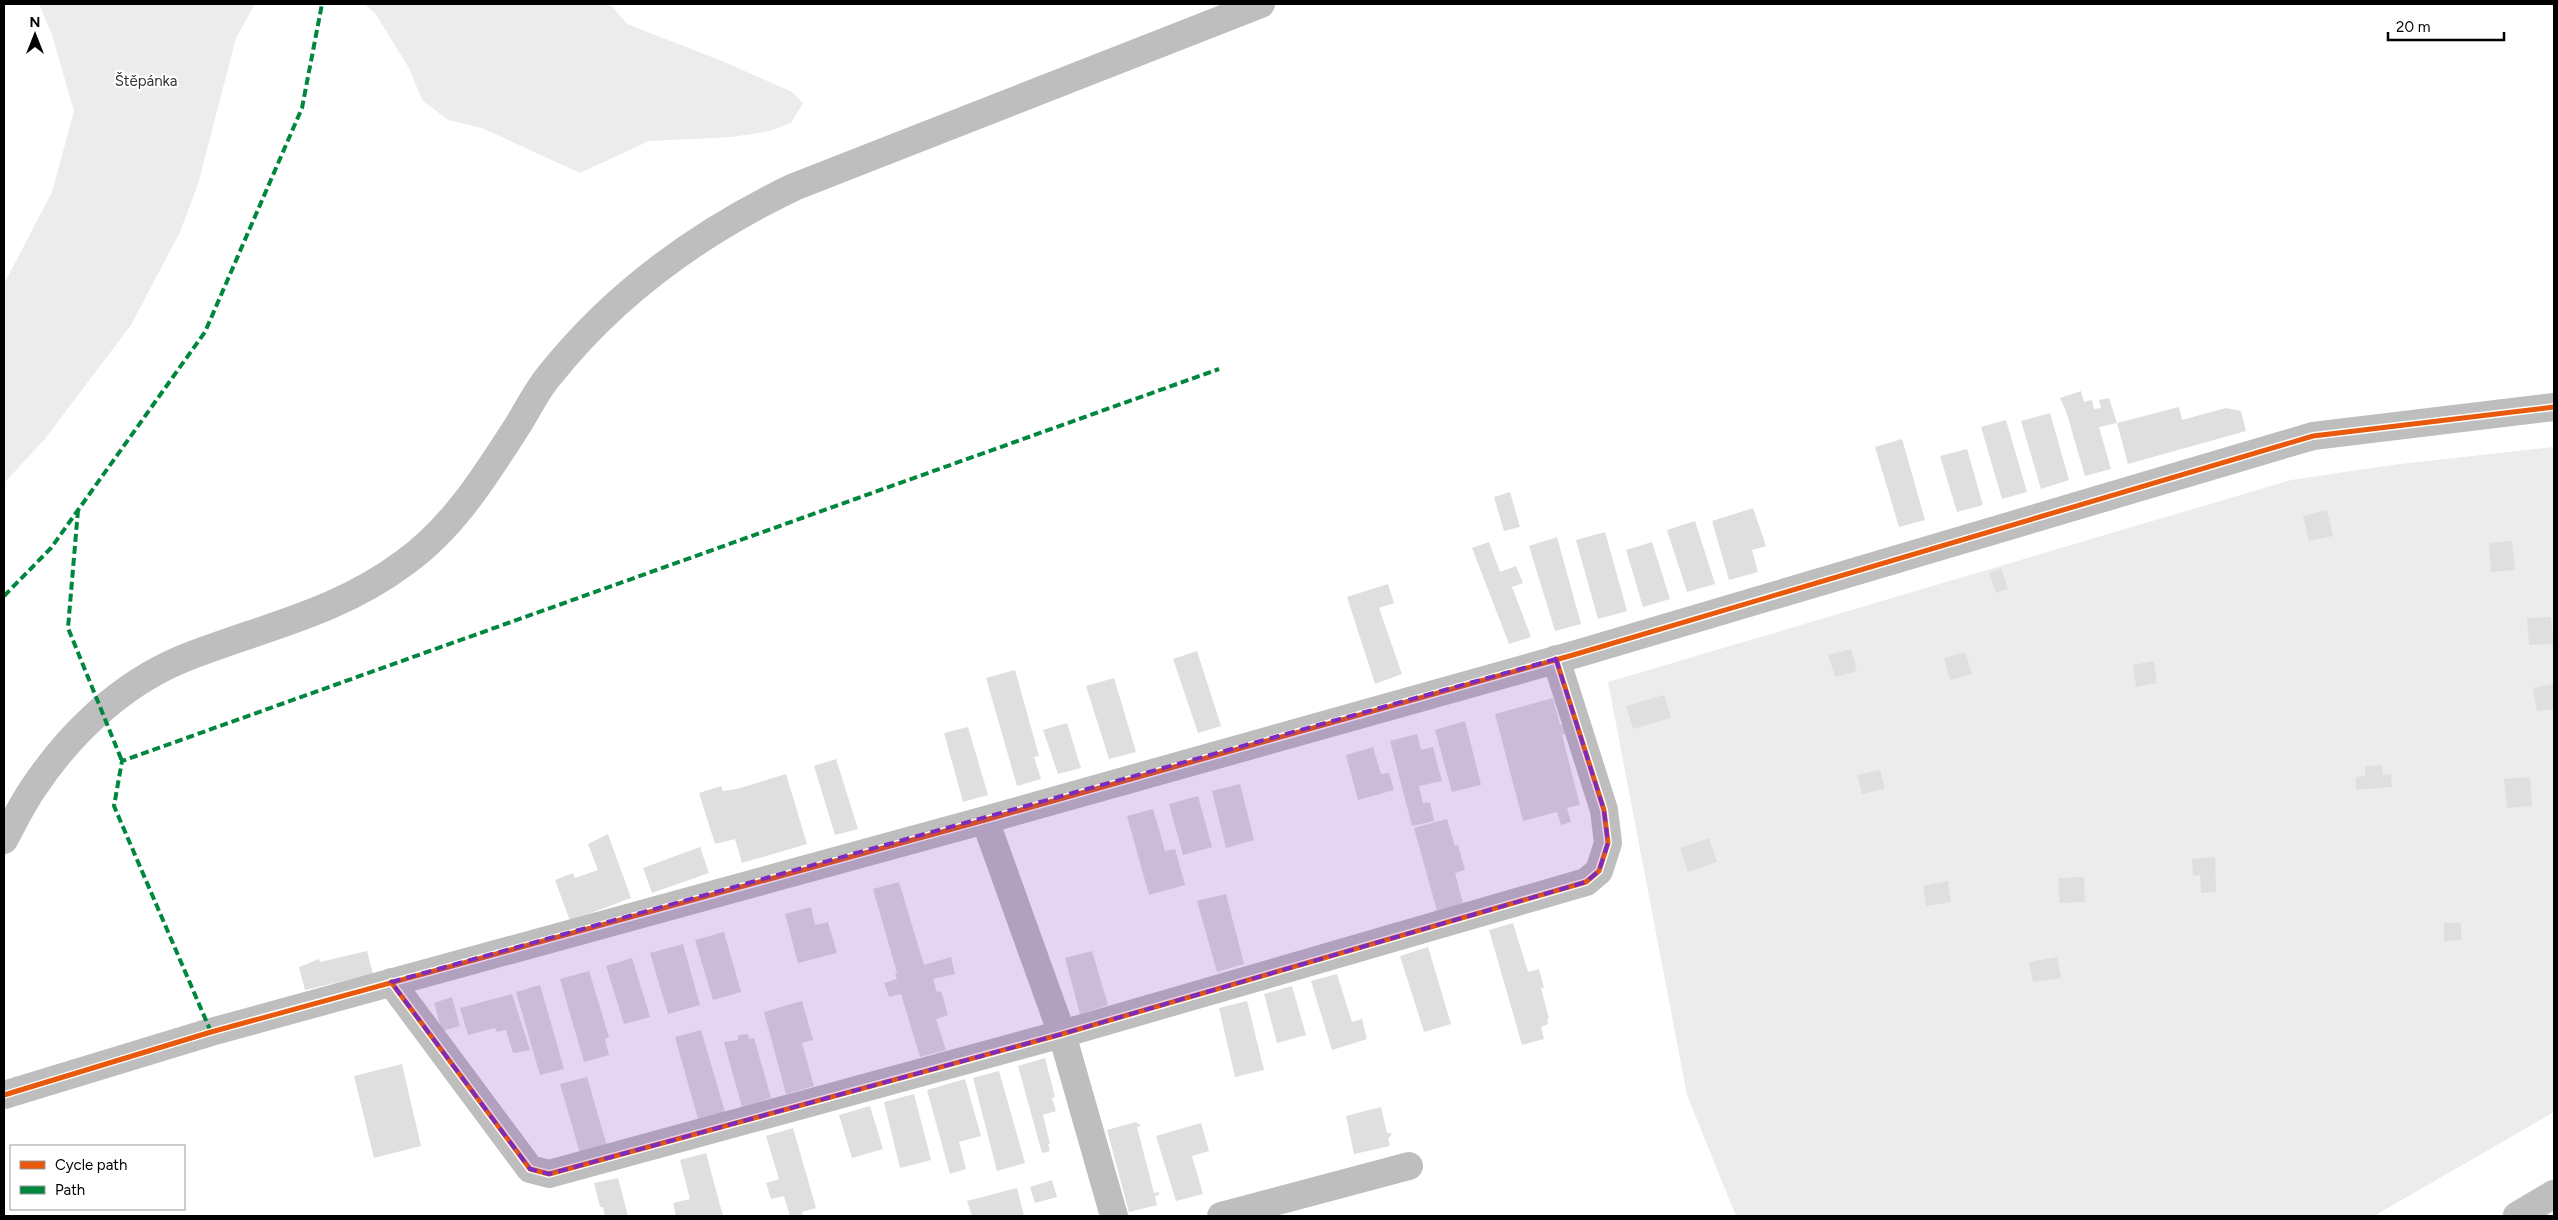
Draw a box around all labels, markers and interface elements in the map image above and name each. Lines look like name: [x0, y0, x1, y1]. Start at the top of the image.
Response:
north arrow: [10, 10, 60, 60]
scale bar: [2388, 10, 2504, 42]
text: N: [30, 14, 40, 31]
text: 20 m: [2396, 18, 2430, 36]
park label: Štěpánka: [115, 72, 177, 90]
legend: [10, 1145, 185, 1210]
text: Cycle path: [55, 1156, 127, 1174]
text: Path: [55, 1181, 85, 1199]

